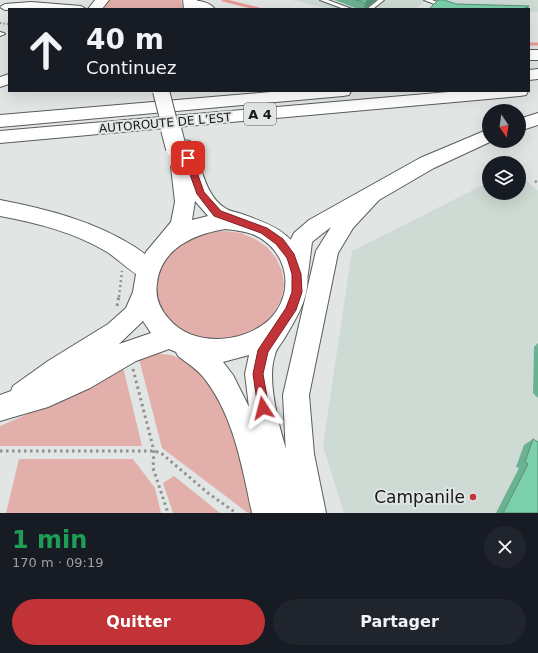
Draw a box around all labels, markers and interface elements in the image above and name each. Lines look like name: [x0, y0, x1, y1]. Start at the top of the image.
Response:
text: 40 m: [86, 23, 164, 56]
icon: ahead: [20, 24, 72, 76]
text: Continuez: [86, 57, 176, 78]
road number: A 4: [244, 103, 276, 125]
north arrow: [482, 104, 526, 148]
map controls: [482, 104, 526, 200]
street label: AUTOROUTE DE L’EST: [98, 110, 232, 136]
pin: [171, 141, 205, 175]
icon: arrive: [177, 147, 199, 169]
button: layers: [482, 156, 526, 200]
position arrow: [242, 387, 284, 429]
place label: Campanile: [374, 487, 465, 507]
marker: Campanile: [468, 492, 478, 502]
text: 1 min: [12, 526, 87, 554]
button: close: [484, 526, 526, 568]
text: 170 m · 09:19: [12, 555, 103, 570]
button: Quitter: [12, 599, 265, 645]
button: Partager: [273, 599, 526, 645]

